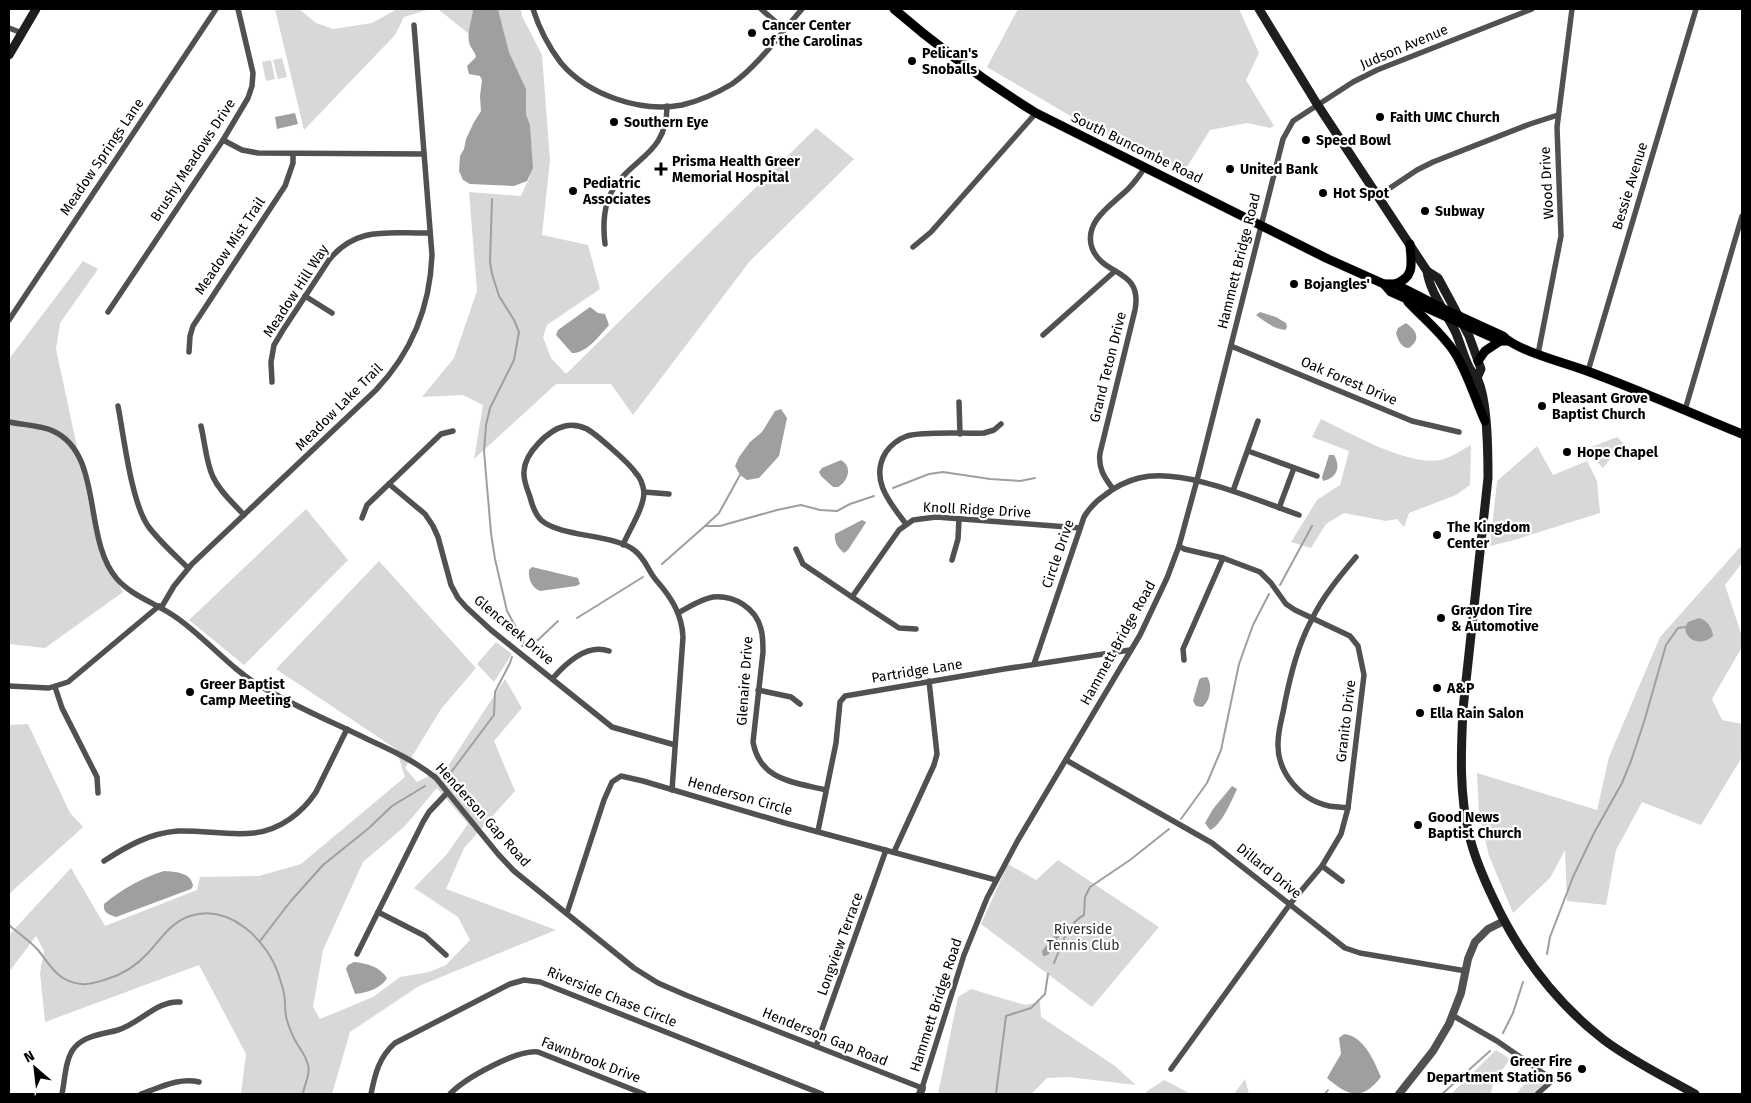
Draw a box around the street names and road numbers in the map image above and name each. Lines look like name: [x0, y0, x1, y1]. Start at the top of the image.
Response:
street label: Judson Avenue: [1357, 21, 1451, 73]
street label: Meadow Springs Lane: [57, 95, 147, 219]
street label: Brushy Meadows Drive: [147, 95, 239, 225]
street label: South Buncombe Road: [1068, 109, 1206, 187]
street label: Bessie Avenue: [1609, 140, 1651, 232]
street label: Wood Drive: [1537, 146, 1557, 220]
street label: Hammett Bridge Road: [1214, 191, 1264, 331]
street label: Meadow Mist Trail: [191, 194, 269, 298]
street label: Meadow Hill Way: [260, 241, 332, 341]
street label: Grand Teton Drive: [1086, 310, 1130, 424]
street label: Oak Forest Drive: [1298, 353, 1400, 409]
street label: Meadow Lake Trail: [292, 360, 386, 454]
street label: Knoll Ridge Drive: [922, 499, 1032, 521]
street label: Circle Drive: [1038, 517, 1078, 591]
street label: Hammett Bridge Road: [1077, 578, 1159, 708]
street label: Glencreek Drive: [470, 592, 558, 668]
street label: Glenaire Drive: [733, 636, 757, 726]
street label: Partridge Lane: [870, 655, 964, 687]
street label: Granito Drive: [1333, 679, 1359, 763]
street label: Henderson Gap Road: [432, 760, 534, 870]
street label: Henderson Circle: [686, 773, 794, 819]
street label: Dillard Drive: [1233, 840, 1305, 902]
street label: Longview Terrace: [813, 890, 867, 998]
street label: Hammett Bridge Road: [906, 936, 966, 1074]
street label: Riverside Chase Circle: [545, 963, 679, 1031]
street label: Henderson Gap Road: [760, 1004, 890, 1070]
street label: Fawnbrook Drive: [539, 1033, 643, 1087]

